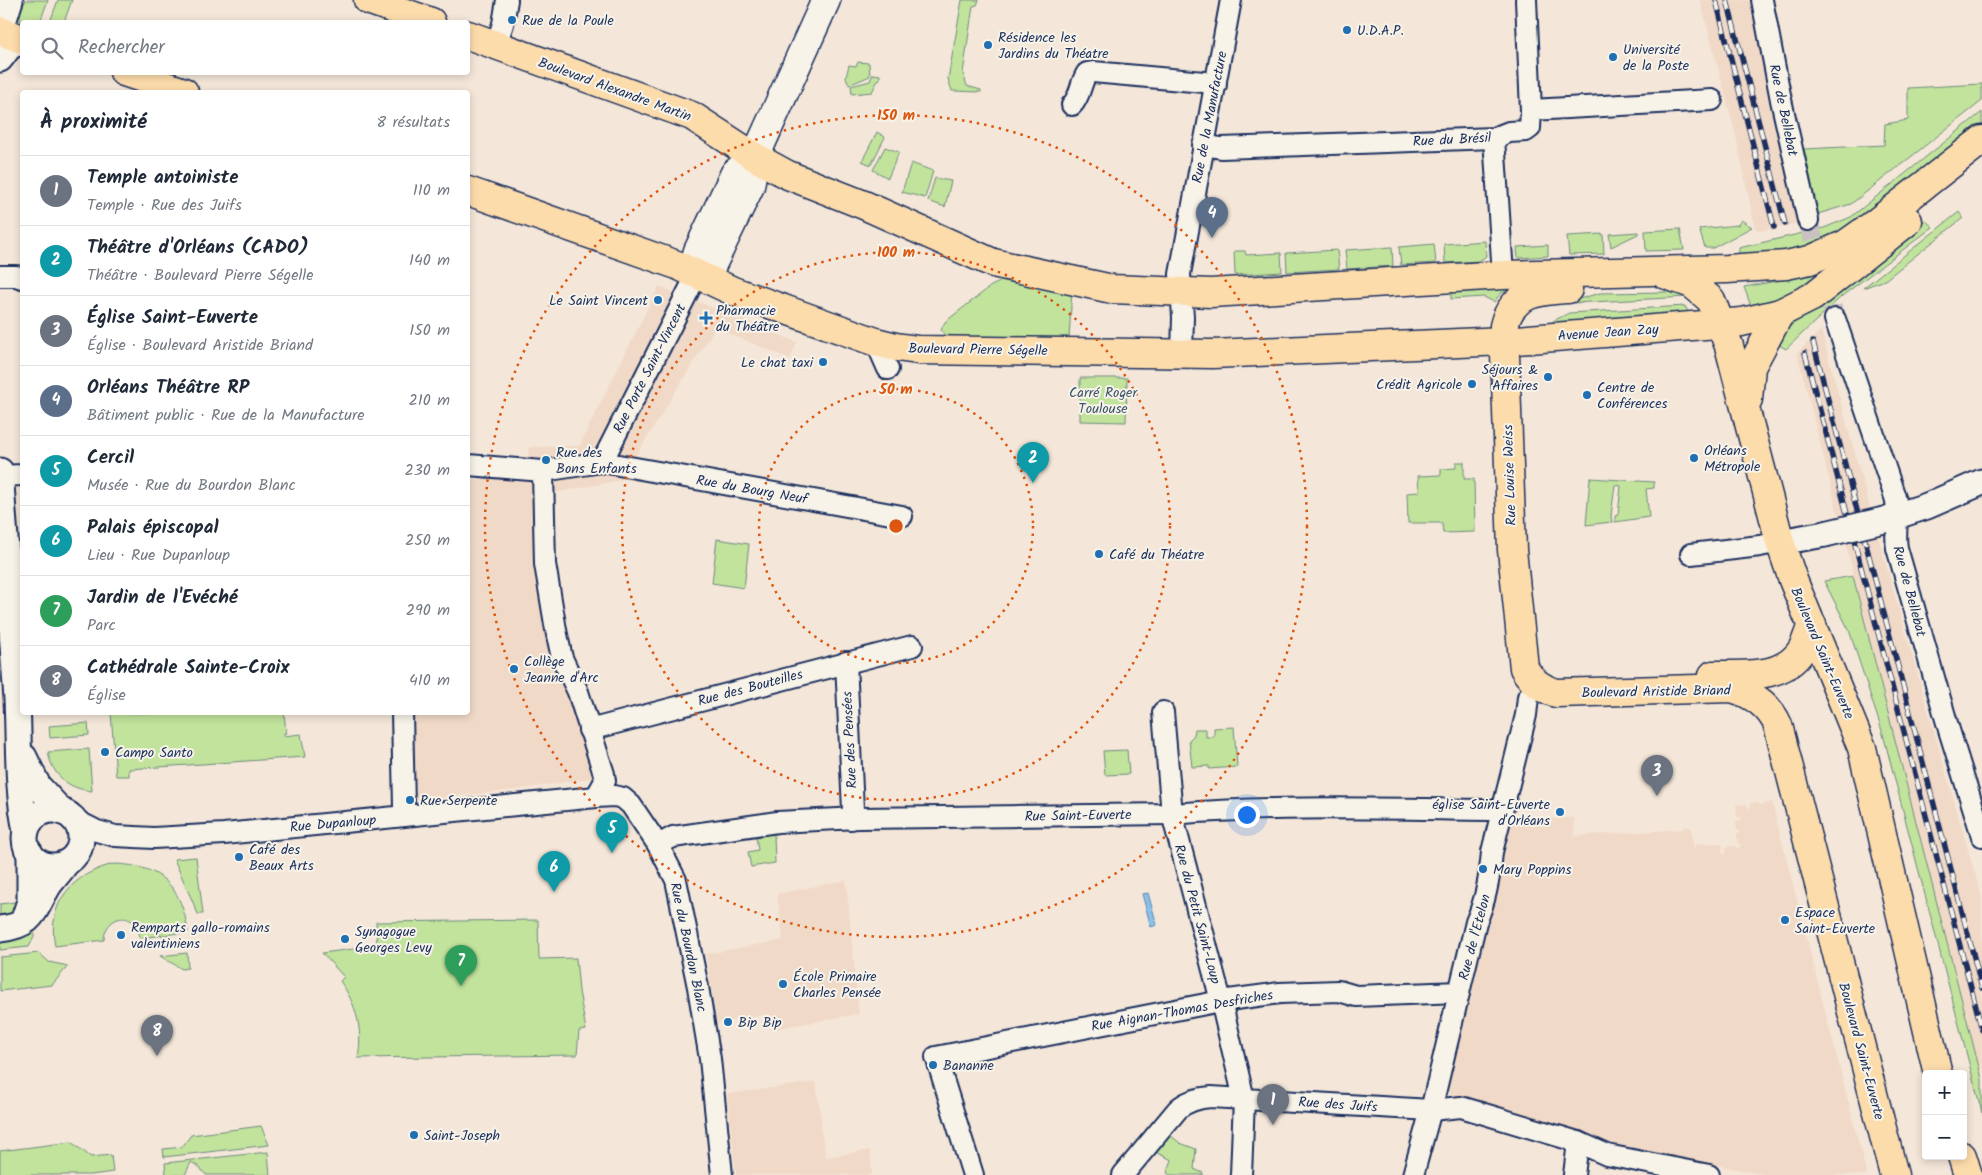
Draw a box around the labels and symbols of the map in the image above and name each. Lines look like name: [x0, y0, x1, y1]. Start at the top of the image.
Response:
place label: Rue de la Poule: [522, 10, 614, 32]
marker: Rue de la Poule: [506, 14, 518, 26]
place label: U.D.A.P.: [1357, 20, 1404, 42]
marker: U.D.A.P.: [1341, 24, 1353, 36]
place label: Résidence les Jardins du Théatre: [998, 27, 1109, 65]
marker: Résidence les Jardins du Théatre: [982, 39, 994, 51]
place label: Université de la Poste: [1623, 39, 1690, 77]
street label: Rue de la Manufacture: [1186, 48, 1234, 185]
marker: Université de la Poste: [1607, 51, 1619, 63]
street label: Boulevard Alexandre Martin: [535, 52, 694, 128]
street label: Rue de Bellebat: [1763, 62, 1804, 159]
text: 150 m: [877, 104, 915, 128]
street label: Rue du Brésil: [1412, 127, 1492, 153]
pin: 4: [1196, 197, 1228, 238]
text: 100 m: [877, 241, 915, 265]
place label: Le Saint Vincent: [549, 290, 649, 312]
marker: Le Saint Vincent: [652, 294, 664, 306]
street label: Rue Porte Saint-Vincent: [608, 299, 692, 437]
place label: Pharmacie du Théâtre: [716, 300, 780, 338]
marker: Pharmacie du Théâtre: [700, 312, 712, 324]
street label: Avenue Jean Zay: [1557, 318, 1660, 347]
street label: Boulevard Pierre Ségelle: [908, 338, 1049, 362]
place label: Le chat taxi: [741, 352, 814, 374]
marker: Le chat taxi: [817, 356, 829, 368]
place label: Séjours & Affaires: [1482, 359, 1538, 397]
marker: Séjours & Affaires: [1542, 371, 1554, 383]
place label: Crédit Agricole: [1376, 374, 1463, 396]
place label: Centre de Conférences: [1597, 377, 1668, 415]
text: 50 m: [878, 378, 913, 402]
marker: Crédit Agricole: [1466, 378, 1478, 390]
park label: Carré Roger Toulouse: [1069, 382, 1138, 420]
marker: Centre de Conférences: [1581, 389, 1593, 401]
street label: Rue Louise Weiss: [1497, 424, 1523, 526]
place label: Orléans Métropole: [1704, 440, 1761, 478]
place label: Rue des Bons Enfants: [556, 442, 637, 480]
pin: 2: [1017, 442, 1049, 483]
marker: Orléans Métropole: [1688, 452, 1700, 464]
marker: Rue des Bons Enfants: [540, 454, 552, 466]
street label: Rue du Bourg Neuf: [694, 469, 811, 511]
centre of rings: [887, 517, 905, 535]
street label: Rue de Bellebat: [1886, 543, 1932, 640]
place label: Café du Théatre: [1109, 544, 1205, 566]
marker: Café du Théatre: [1093, 548, 1105, 560]
street label: Boulevard Saint-Euverte: [1784, 584, 1860, 723]
place label: Collège Jeanne d'Arc: [524, 651, 599, 689]
marker: Collège Jeanne d'Arc: [508, 663, 520, 675]
street label: Rue des Bouteilles: [695, 663, 805, 713]
street label: Boulevard Aristide Briand: [1581, 680, 1732, 704]
street label: Rue des Pensées: [836, 691, 864, 789]
place label: Campo Santo: [115, 742, 193, 764]
marker: Campo Santo: [99, 746, 111, 758]
pin: 3: [1641, 755, 1673, 796]
place label: Rue Serpente: [420, 790, 498, 812]
marker: Rue Serpente: [404, 794, 416, 806]
place label: église Saint-Euverte d'Orléans: [1432, 794, 1551, 832]
your location: [1234, 802, 1260, 828]
street label: Rue Saint-Euverte: [1024, 804, 1132, 828]
marker: église Saint-Euverte d'Orléans: [1554, 806, 1566, 818]
street label: Rue Dupanloup: [289, 809, 377, 839]
pin: 5: [596, 812, 628, 853]
place label: Café des Beaux Arts: [249, 839, 314, 877]
street label: Rue du Petit Saint-Loup: [1168, 842, 1226, 987]
marker: Café des Beaux Arts: [233, 851, 245, 863]
pin: 6: [538, 851, 570, 892]
place label: Mary Poppins: [1493, 859, 1572, 881]
marker: Mary Poppins: [1477, 863, 1489, 875]
street label: Rue du Bourdon Blanc: [664, 880, 712, 1014]
street label: Rue de l'Etelon: [1453, 892, 1497, 983]
place label: Espace Saint-Euverte: [1795, 902, 1876, 940]
marker: Espace Saint-Euverte: [1779, 914, 1791, 926]
place label: Remparts gallo-romains valentiniens: [131, 917, 270, 955]
place label: Synagogue Georges Levy: [355, 921, 432, 959]
marker: Remparts gallo-romains valentiniens: [115, 929, 127, 941]
marker: Synagogue Georges Levy: [339, 933, 351, 945]
pin: 7: [445, 945, 477, 986]
place label: École Primaire Charles Pensée: [793, 966, 882, 1004]
marker: École Primaire Charles Pensée: [777, 978, 789, 990]
street label: Boulevard Saint-Euverte: [1832, 980, 1890, 1123]
street label: Rue Aignan-Thomas Desfriches: [1089, 984, 1275, 1038]
place label: Bip Bip: [738, 1012, 782, 1034]
pin: 8: [141, 1015, 173, 1056]
marker: Bip Bip: [722, 1016, 734, 1028]
place label: Bananne: [943, 1055, 994, 1077]
marker: Bananne: [927, 1059, 939, 1071]
pin: 1: [1257, 1084, 1289, 1125]
street label: Rue des Juifs: [1297, 1091, 1378, 1119]
place label: Saint-Joseph: [424, 1125, 500, 1147]
marker: Saint-Joseph: [408, 1129, 420, 1141]

